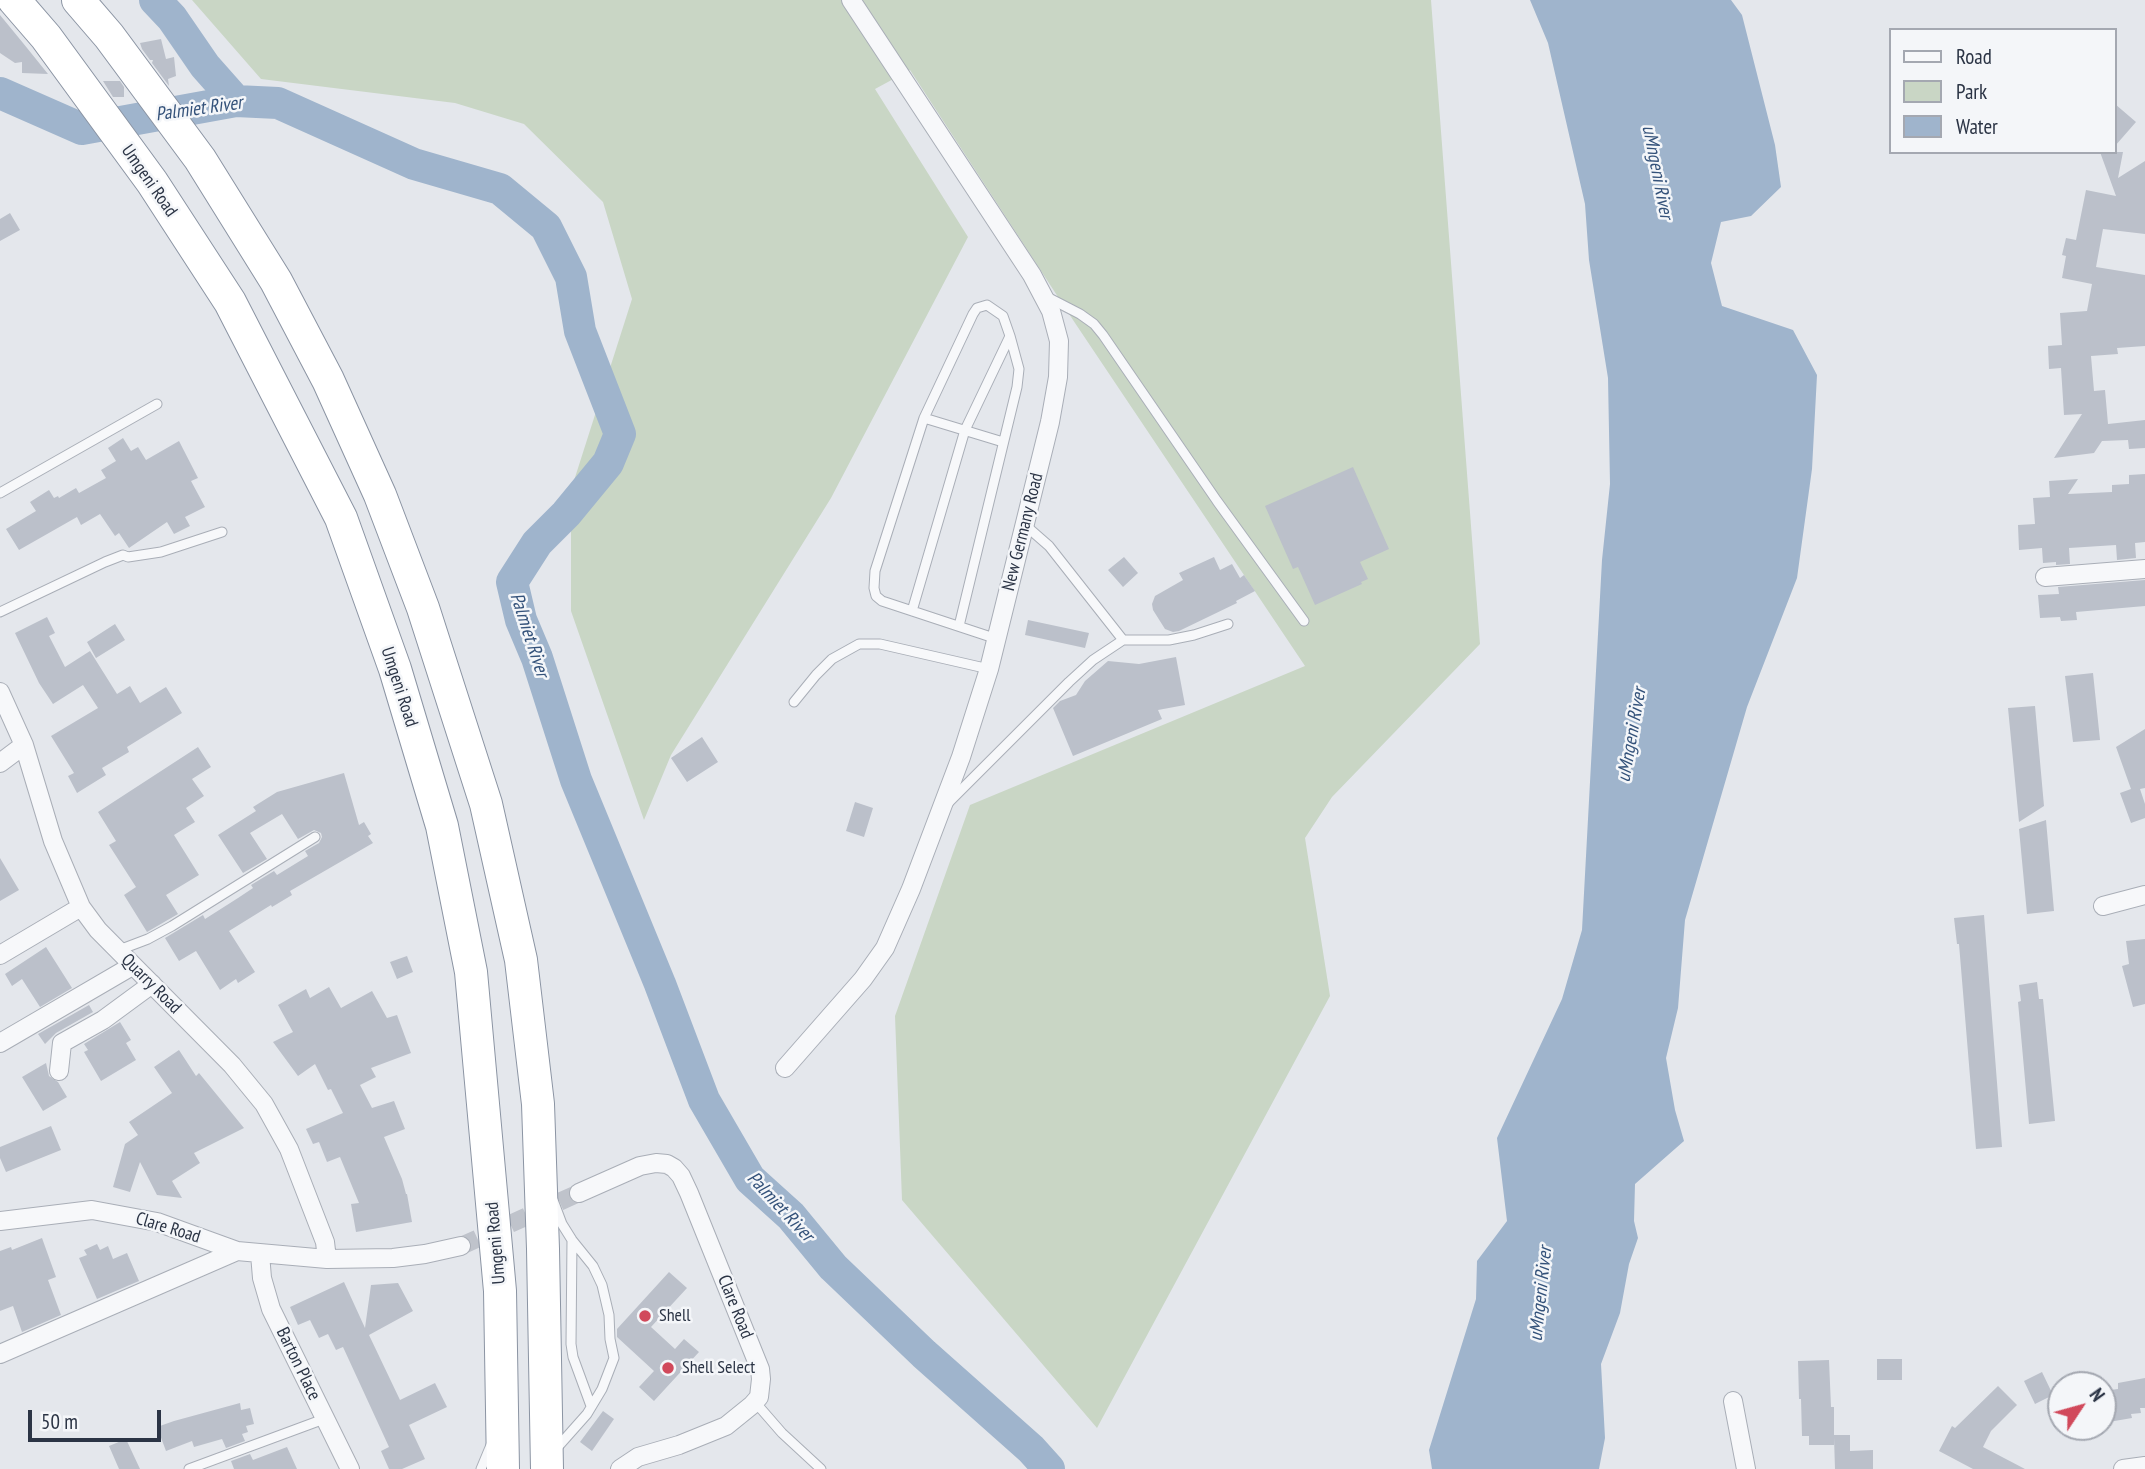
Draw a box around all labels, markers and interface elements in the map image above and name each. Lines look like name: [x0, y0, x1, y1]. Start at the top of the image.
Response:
legend: [1890, 28, 2117, 154]
text: Road: [1956, 43, 1992, 70]
text: Park: [1956, 78, 1987, 105]
water label: Palmiet River: [154, 92, 244, 126]
text: Water: [1956, 113, 1998, 140]
water label: uMngeni River: [1637, 123, 1677, 221]
street label: Umgeni Road: [116, 141, 182, 221]
street label: New Germany Road: [998, 471, 1048, 593]
water label: Palmiet River: [505, 590, 553, 680]
street label: Umgeni Road: [376, 644, 422, 730]
water label: uMngeni River: [1613, 686, 1651, 784]
street label: Quarry Road: [116, 949, 186, 1019]
water label: Palmiet River: [742, 1167, 818, 1247]
street label: Umgeni Road: [482, 1201, 510, 1285]
street label: Clare Road: [133, 1208, 203, 1248]
water label: uMngeni River: [1525, 1246, 1557, 1342]
street label: Clare Road: [713, 1272, 757, 1342]
place label: Shell: [659, 1305, 690, 1327]
marker: Shell: [637, 1308, 653, 1324]
street label: Barton Place: [271, 1324, 325, 1404]
place label: Shell Select: [682, 1357, 755, 1379]
marker: Shell Select: [660, 1360, 676, 1376]
north arrow: [2047, 1371, 2117, 1441]
text: N: [2085, 1384, 2110, 1406]
scale bar: [32, 1396, 164, 1440]
text: 50 m: [41, 1408, 78, 1435]

